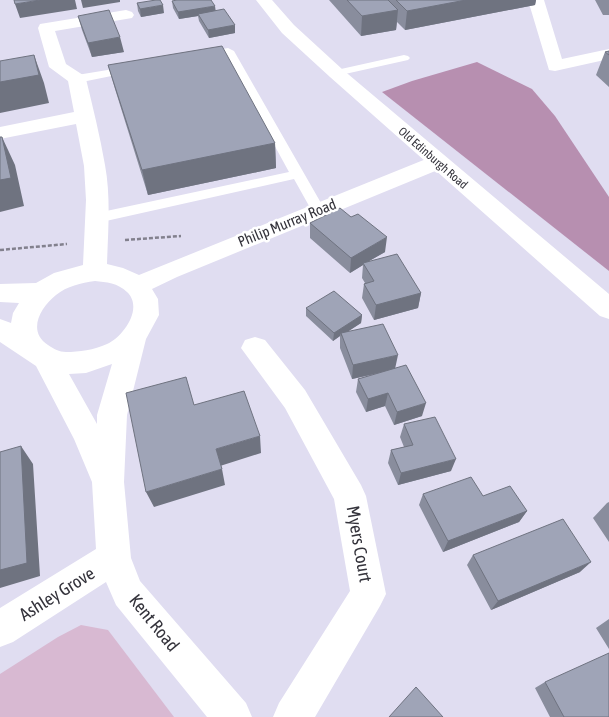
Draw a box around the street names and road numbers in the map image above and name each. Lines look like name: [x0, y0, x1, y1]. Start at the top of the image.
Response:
street label: Old Edinburgh Road: [396, 124, 470, 192]
street label: Philip Murray Road: [235, 195, 338, 250]
street label: Myers Court: [342, 504, 377, 584]
street label: Ashley Grove: [15, 562, 98, 625]
street label: Kent Road: [125, 590, 184, 655]

